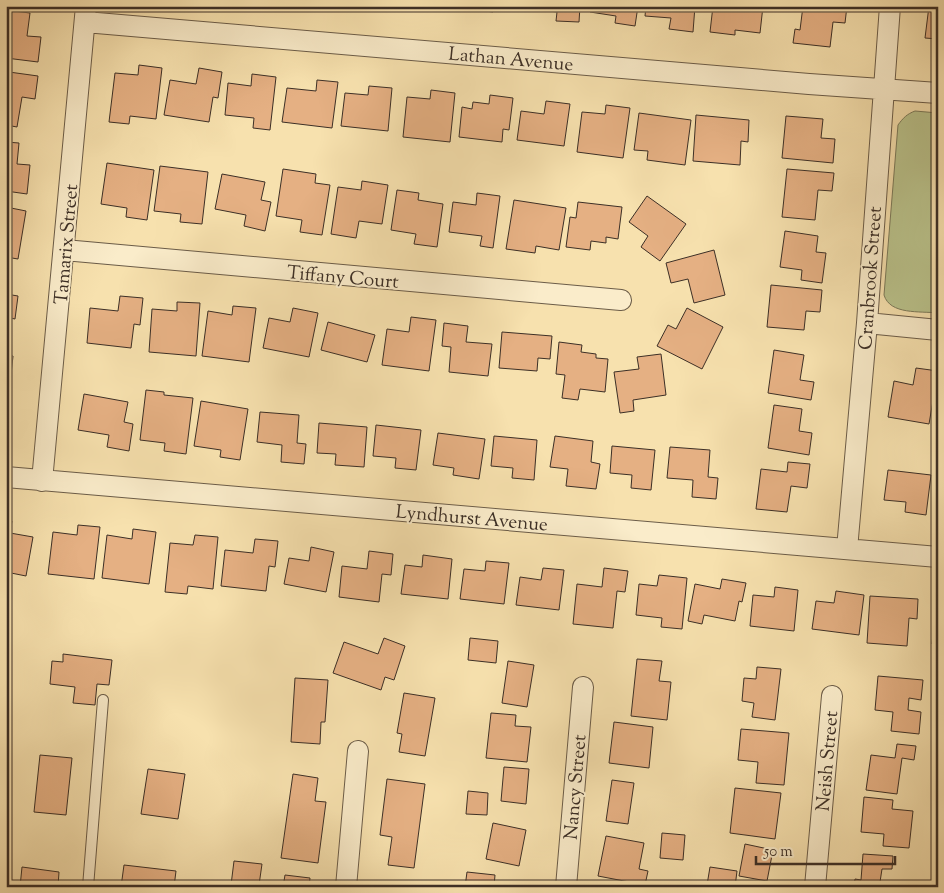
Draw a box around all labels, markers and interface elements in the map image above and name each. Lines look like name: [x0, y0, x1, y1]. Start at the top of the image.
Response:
street label: Lathan Avenue: [447, 42, 574, 79]
street label: Tamarix Street: [49, 182, 86, 306]
street label: Cranbrook Street: [853, 205, 890, 351]
street label: Tiffany Court: [286, 260, 400, 297]
street label: Lyndhurst Avenue: [395, 499, 549, 540]
street label: Neish Street: [811, 709, 846, 813]
street label: Nancy Street: [558, 733, 595, 841]
scale bar: [756, 833, 895, 865]
text: 50 m: [763, 842, 793, 863]

